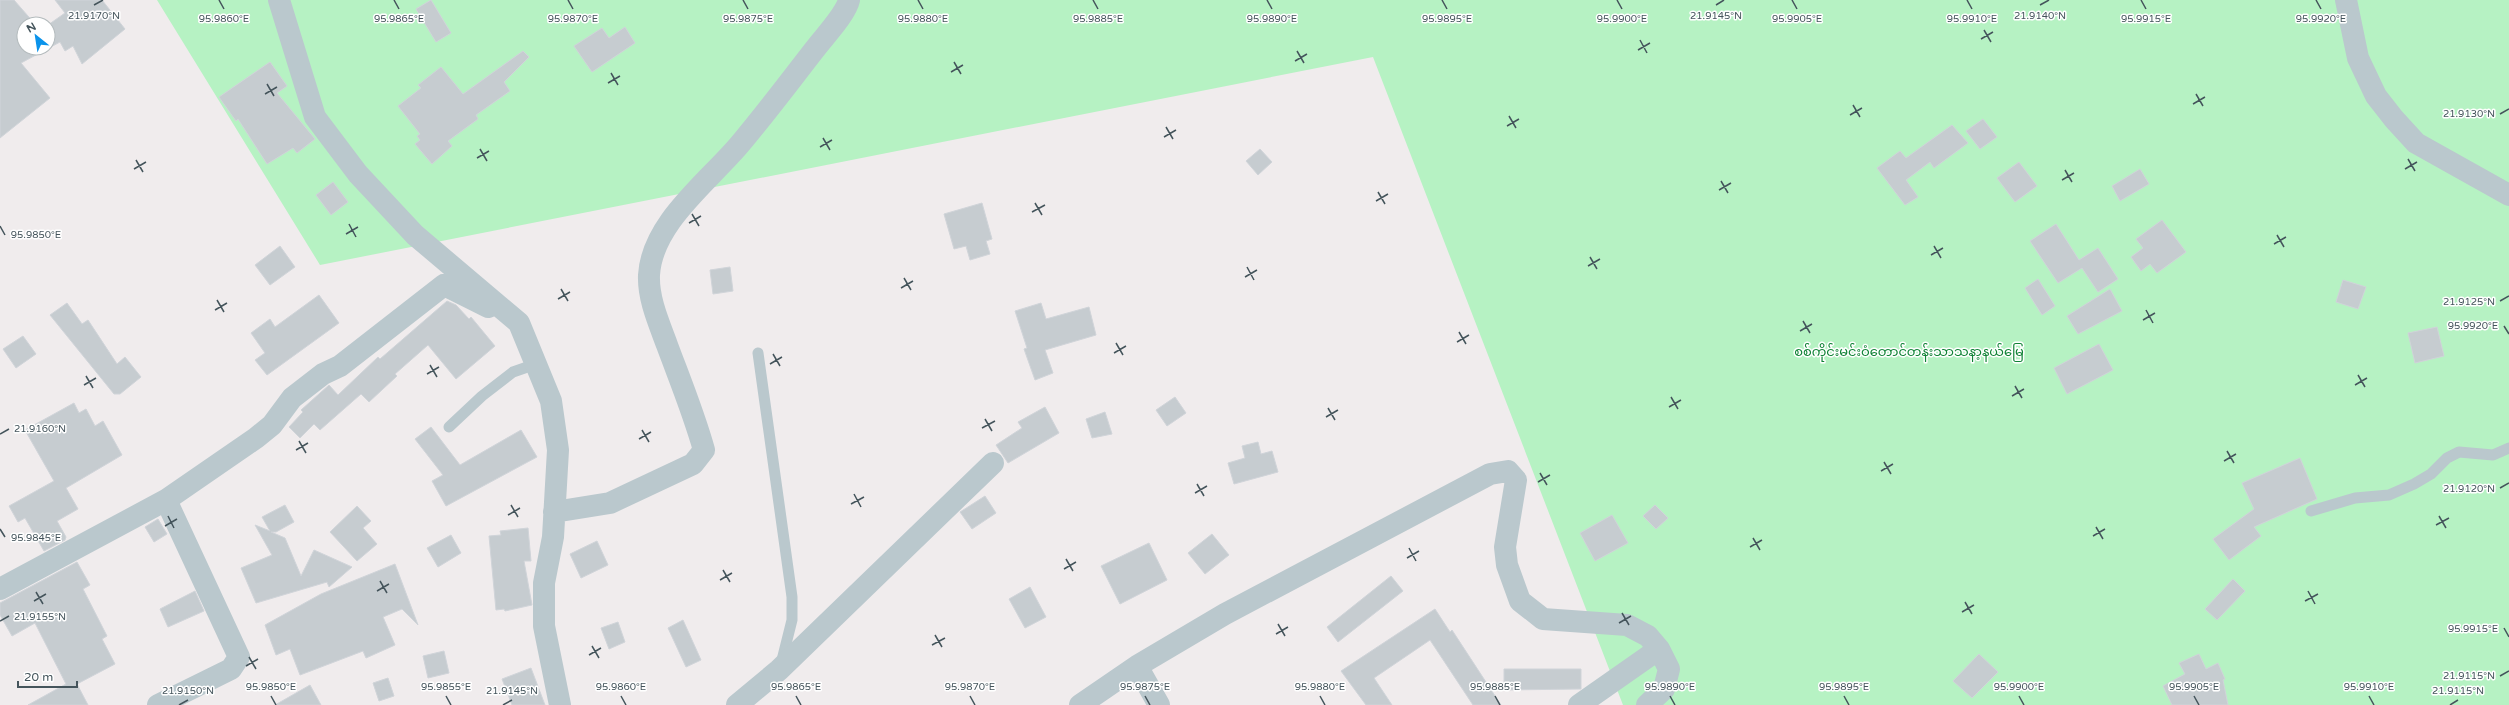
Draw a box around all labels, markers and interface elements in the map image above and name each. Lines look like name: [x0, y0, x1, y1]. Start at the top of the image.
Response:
text: 21.9170°N: [68, 10, 120, 22]
text: 21.9145°N: [1690, 10, 1742, 22]
text: 21.9140°N: [2014, 10, 2066, 22]
text: 95.9860°E: [199, 13, 249, 25]
text: 95.9865°E: [374, 13, 424, 25]
text: 95.9870°E: [548, 13, 598, 25]
text: 95.9875°E: [723, 13, 773, 25]
text: 95.9880°E: [898, 13, 948, 25]
text: 95.9885°E: [1073, 13, 1123, 25]
text: 95.9890°E: [1247, 13, 1297, 25]
text: 95.9895°E: [1422, 13, 1472, 25]
text: 95.9900°E: [1597, 13, 1647, 25]
text: 95.9905°E: [1772, 13, 1822, 25]
text: 95.9910°E: [1947, 13, 1997, 25]
text: 95.9915°E: [2121, 13, 2171, 25]
text: 95.9920°E: [2296, 13, 2346, 25]
north arrow: [16, 16, 56, 56]
text: N: [24, 20, 38, 36]
text: 21.9130°N: [2443, 108, 2495, 120]
text: 95.9850°E: [11, 229, 61, 241]
text: 21.9125°N: [2443, 296, 2495, 308]
text: 95.9920°E: [2448, 320, 2498, 332]
park label: စစ်ကိုင်းမင်းဝံတောင်တန်းသာသနာ့နယ်မြေ: [1794, 343, 2024, 362]
text: 21.9160°N: [14, 423, 66, 435]
text: 21.9120°N: [2443, 483, 2495, 495]
text: 95.9845°E: [11, 532, 61, 544]
text: 21.9155°N: [14, 611, 66, 623]
text: 95.9915°E: [2448, 623, 2498, 635]
scale bar: [18, 663, 77, 689]
text: 20 m: [24, 670, 53, 684]
text: 21.9115°N: [2443, 670, 2495, 682]
text: 95.9850°E: [246, 681, 296, 693]
text: 95.9855°E: [421, 681, 471, 693]
text: 95.9860°E: [596, 681, 646, 693]
text: 95.9865°E: [771, 681, 821, 693]
text: 95.9870°E: [945, 681, 995, 693]
text: 95.9875°E: [1120, 681, 1170, 693]
text: 95.9880°E: [1295, 681, 1345, 693]
text: 95.9885°E: [1470, 681, 1520, 693]
text: 95.9890°E: [1645, 681, 1695, 693]
text: 95.9895°E: [1819, 681, 1869, 693]
text: 95.9900°E: [1994, 681, 2044, 693]
text: 95.9905°E: [2169, 681, 2219, 693]
text: 95.9910°E: [2344, 681, 2394, 693]
text: 21.9150°N: [162, 685, 214, 697]
text: 21.9145°N: [486, 685, 538, 697]
text: 21.9115°N: [2432, 685, 2484, 697]

